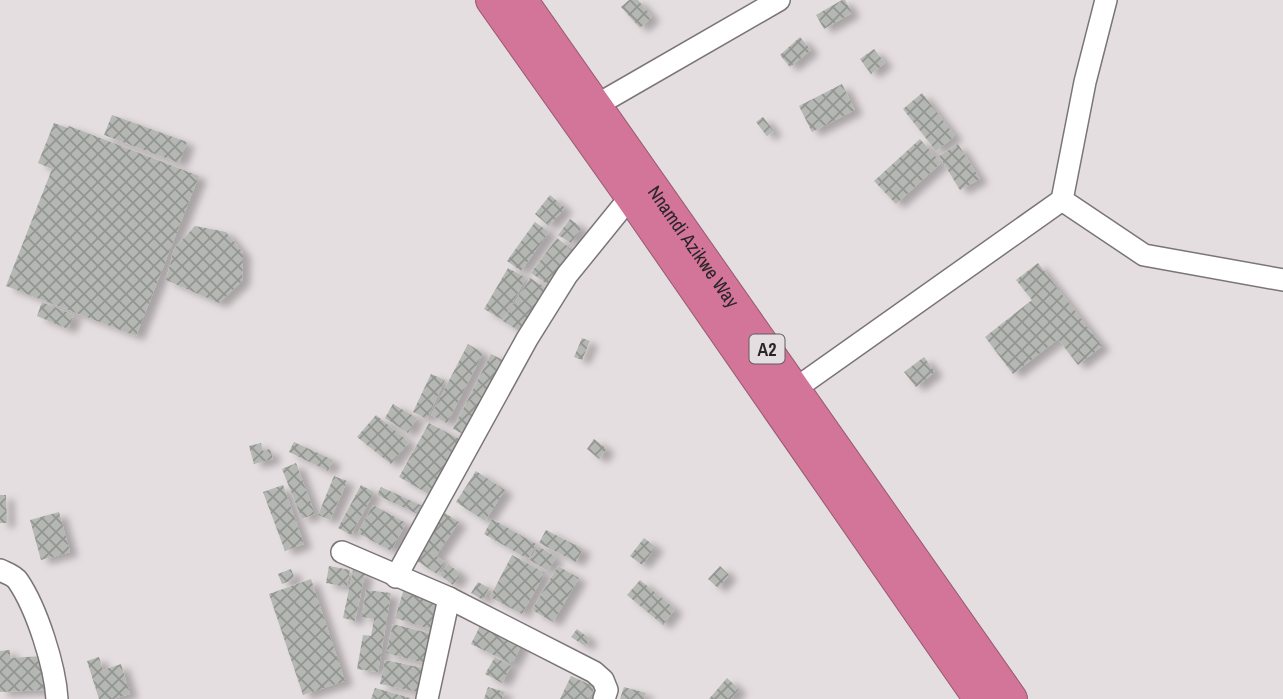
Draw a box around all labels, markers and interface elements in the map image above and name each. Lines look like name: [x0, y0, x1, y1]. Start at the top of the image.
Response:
street label: Nnamdi Azikwe Way: [642, 180, 746, 313]
road number: A2: [750, 334, 784, 363]

